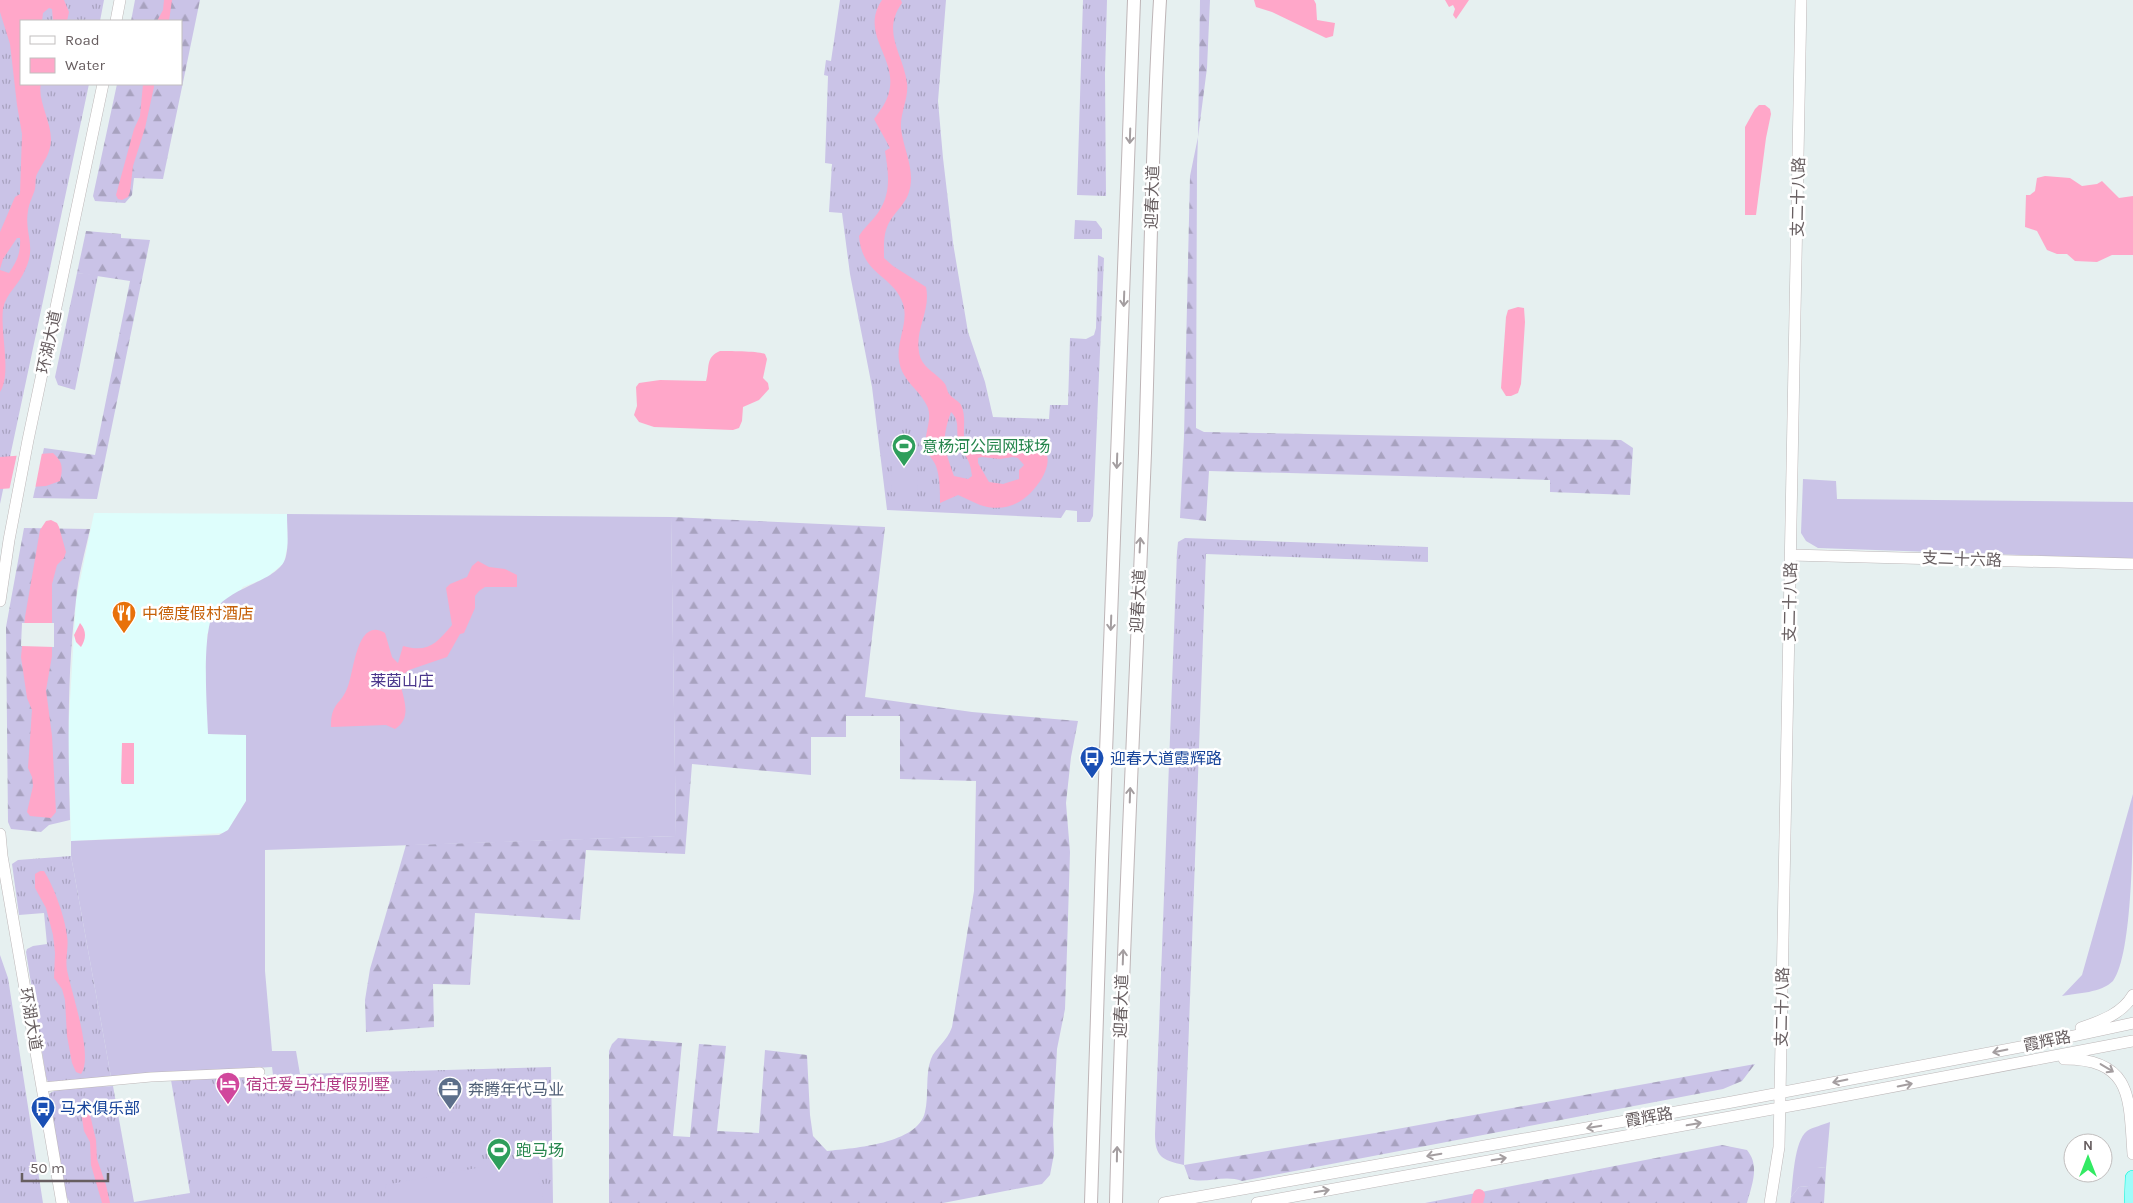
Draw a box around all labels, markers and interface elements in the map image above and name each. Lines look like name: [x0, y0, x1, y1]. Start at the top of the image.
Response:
legend: [20, 20, 182, 85]
text: Road: [65, 31, 100, 49]
text: Water: [65, 56, 106, 74]
one-way arrow: [1125, 128, 1134, 144]
street label: 支二十八路: [1788, 157, 1808, 237]
street label: 迎春大道: [1141, 165, 1163, 229]
one-way arrow: [1119, 290, 1128, 306]
street label: 环湖大道: [33, 309, 65, 375]
sports icon: 意杨河公园网球场: [891, 433, 917, 467]
place label: 意杨河公园网球场: [922, 437, 1050, 456]
one-way arrow: [1113, 453, 1122, 469]
one-way arrow: [1136, 537, 1145, 553]
street label: 支二十六路: [1922, 548, 2002, 570]
street label: 支二十八路: [1780, 562, 1800, 642]
street label: 迎春大道: [1127, 569, 1149, 633]
restaurant icon: 中德度假村酒店: [111, 600, 137, 634]
place label: 中德度假村酒店: [142, 604, 254, 623]
one-way arrow: [1107, 615, 1116, 631]
park label: 莱茵山庄: [370, 671, 434, 690]
bus stop icon: 迎春大道霞辉路: [1079, 745, 1105, 779]
place label: 迎春大道霞辉路: [1110, 749, 1222, 768]
one-way arrow: [1126, 787, 1135, 803]
one-way arrow: [1119, 949, 1128, 965]
street label: 支二十八路: [1772, 967, 1792, 1047]
street label: 迎春大道: [1110, 974, 1132, 1038]
street label: 环湖大道: [16, 986, 46, 1052]
street label: 霞辉路: [2022, 1027, 2072, 1055]
one-way arrow: [1992, 1047, 2008, 1056]
one-way arrow: [2099, 1063, 2114, 1073]
hotel icon: 宿迁爱马社度假别墅: [215, 1071, 241, 1105]
place label: 宿迁爱马社度假别墅: [246, 1075, 390, 1094]
office icon: 奔腾年代马业: [437, 1076, 463, 1110]
one-way arrow: [1832, 1076, 1848, 1086]
one-way arrow: [1897, 1079, 1913, 1089]
place label: 奔腾年代马业: [468, 1080, 564, 1099]
bus stop icon: 马术俱乐部: [30, 1095, 56, 1129]
place label: 马术俱乐部: [60, 1099, 140, 1118]
street label: 霞辉路: [1624, 1103, 1674, 1131]
one-way arrow: [1685, 1118, 1701, 1128]
one-way arrow: [1587, 1122, 1603, 1132]
north arrow: [2063, 1133, 2113, 1183]
sports icon: 跑马场: [486, 1137, 512, 1171]
text: N: [2083, 1137, 2093, 1154]
place label: 跑马场: [516, 1141, 564, 1160]
one-way arrow: [1112, 1147, 1122, 1163]
scale bar: [22, 1150, 109, 1182]
one-way arrow: [1427, 1151, 1443, 1161]
one-way arrow: [1491, 1154, 1507, 1163]
text: 50 m: [30, 1159, 65, 1177]
one-way arrow: [1314, 1186, 1330, 1196]

